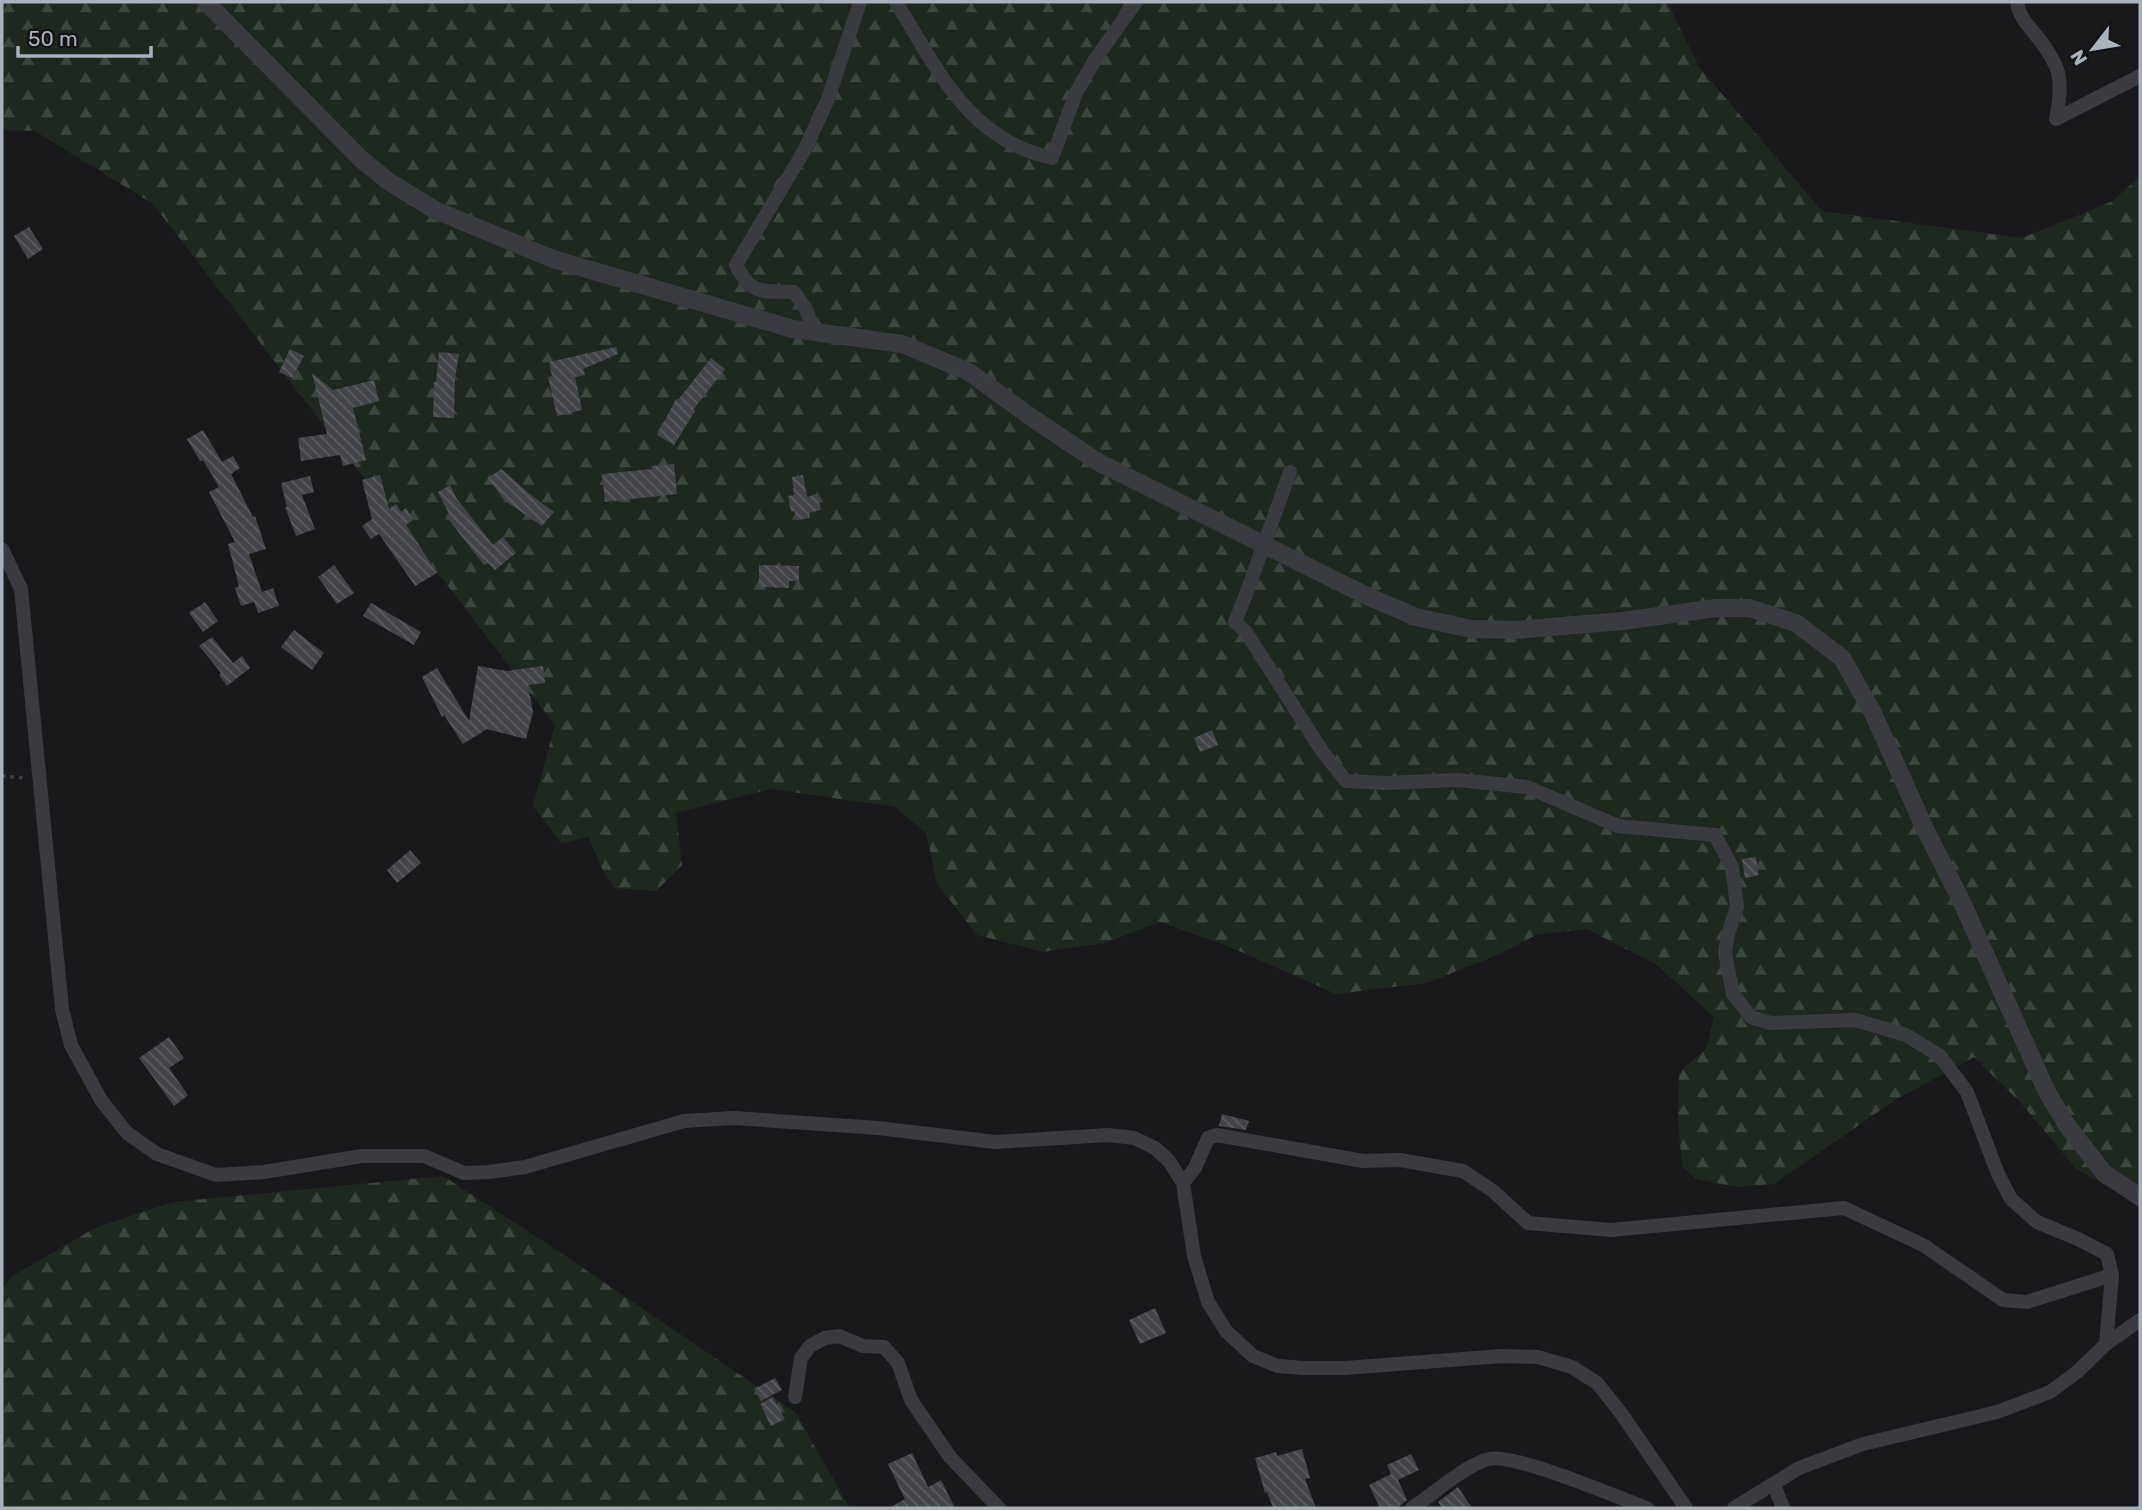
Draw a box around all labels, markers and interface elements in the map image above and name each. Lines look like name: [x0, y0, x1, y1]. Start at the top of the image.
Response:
scale bar: [18, 14, 150, 58]
north arrow: [2058, 14, 2128, 84]
text: 50 m: [28, 26, 78, 51]
text: N: [2065, 46, 2092, 69]

